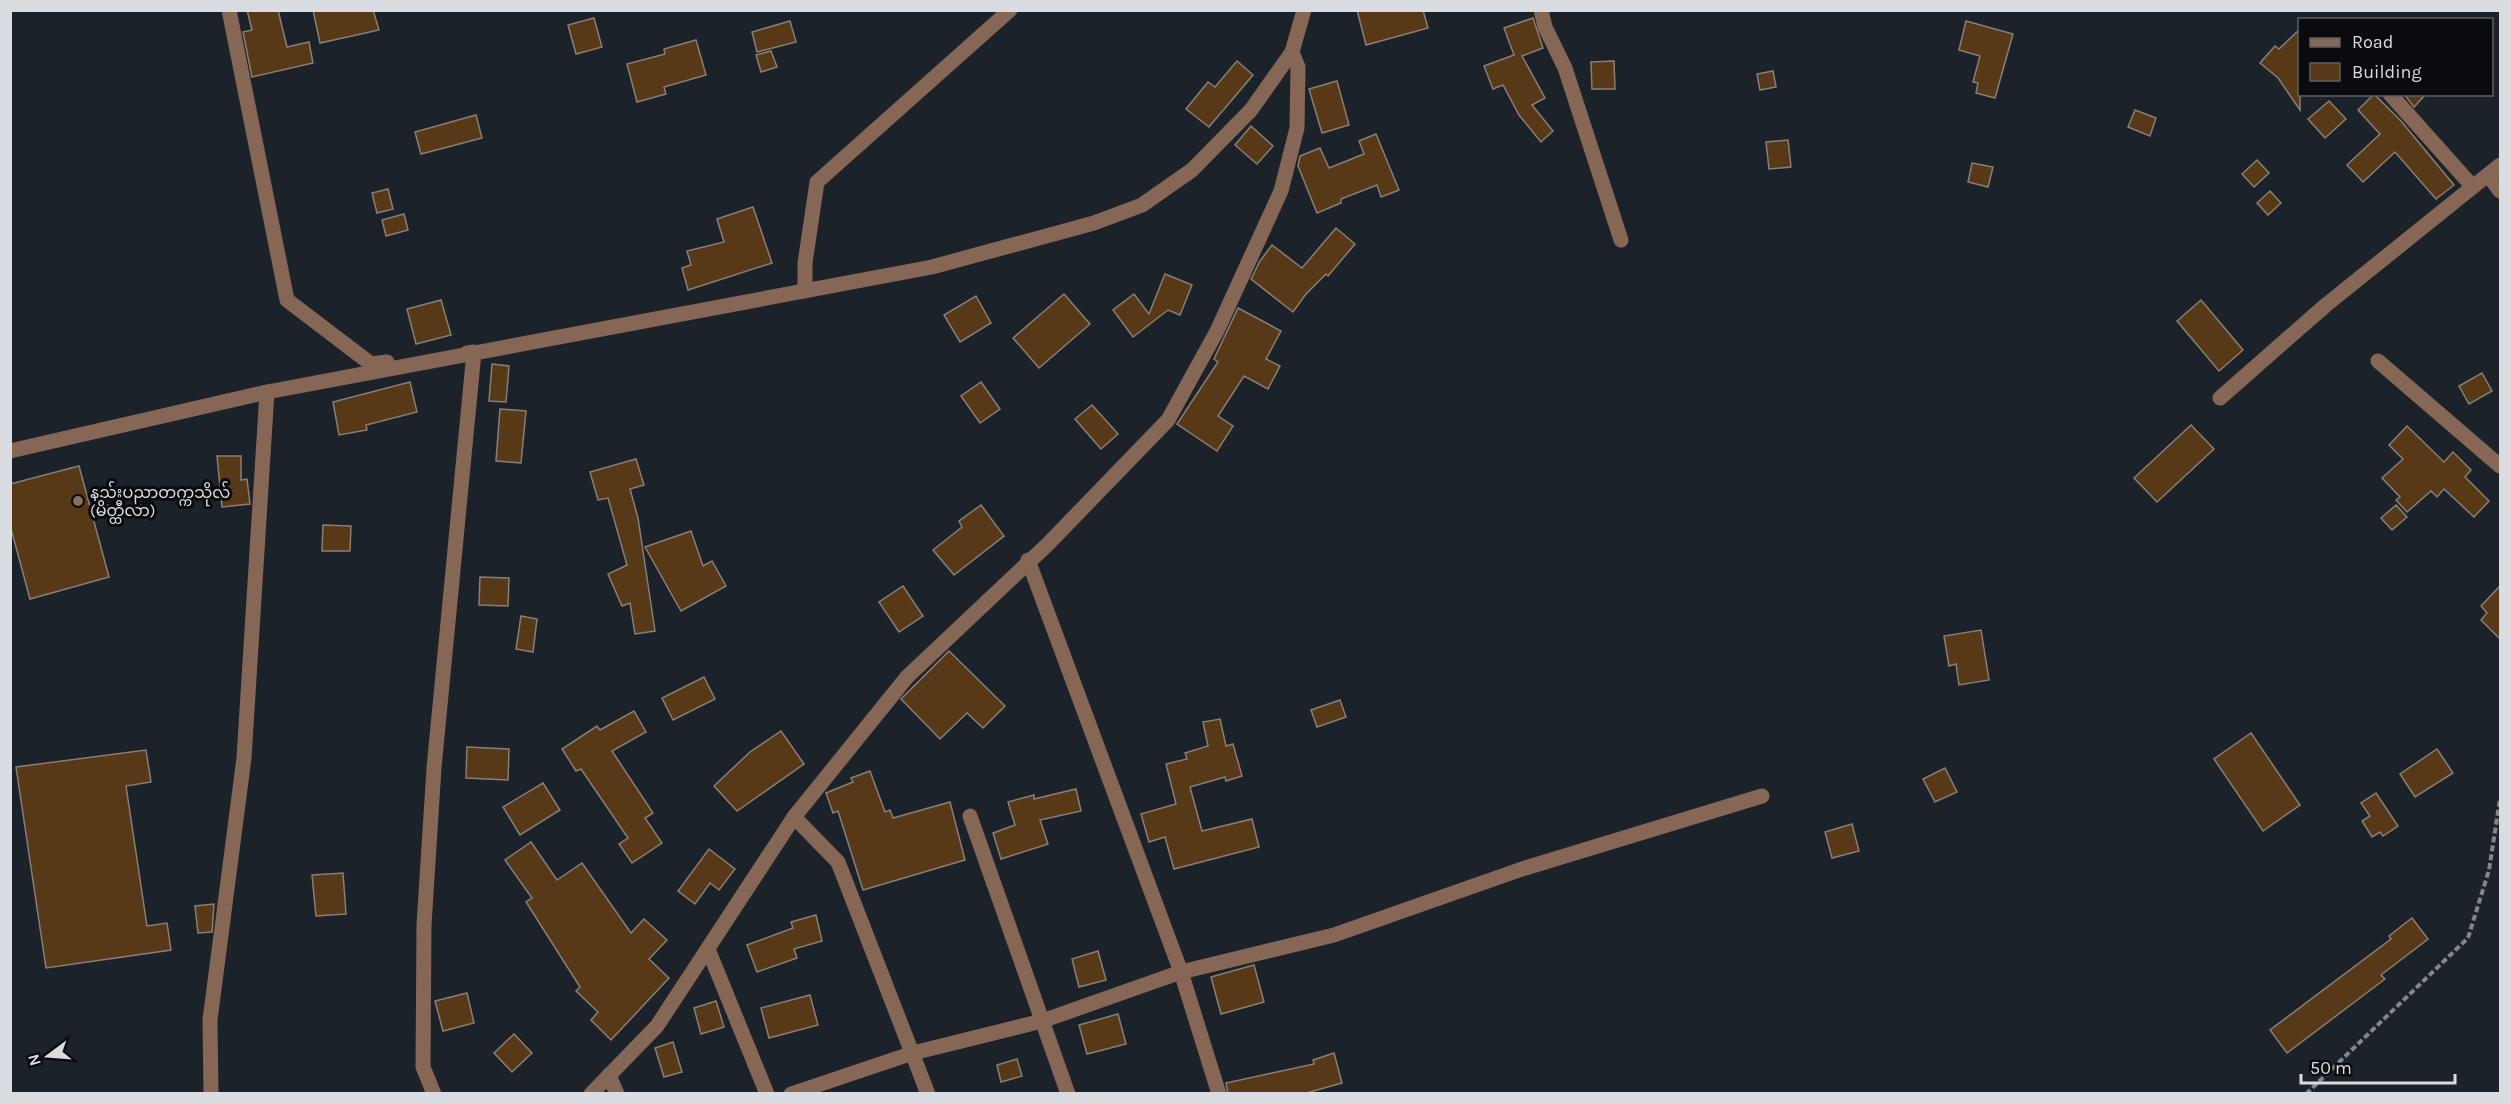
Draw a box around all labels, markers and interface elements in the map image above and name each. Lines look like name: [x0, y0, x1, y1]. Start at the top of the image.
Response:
legend: [2298, 18, 2493, 96]
text: Road: [2352, 31, 2393, 53]
text: Building: [2352, 61, 2422, 83]
place label: နည်းပညာတက္ကသိုလ် (မိတ္ထီလာ): [90, 481, 230, 524]
marker: နည်းပညာတက္ကသိုလ် (မိတ္ထီလာ): [71, 494, 85, 508]
north arrow: [18, 1026, 78, 1086]
scale bar: [2301, 1047, 2456, 1085]
text: N: [23, 1052, 45, 1068]
text: 50 m: [2310, 1057, 2352, 1079]

